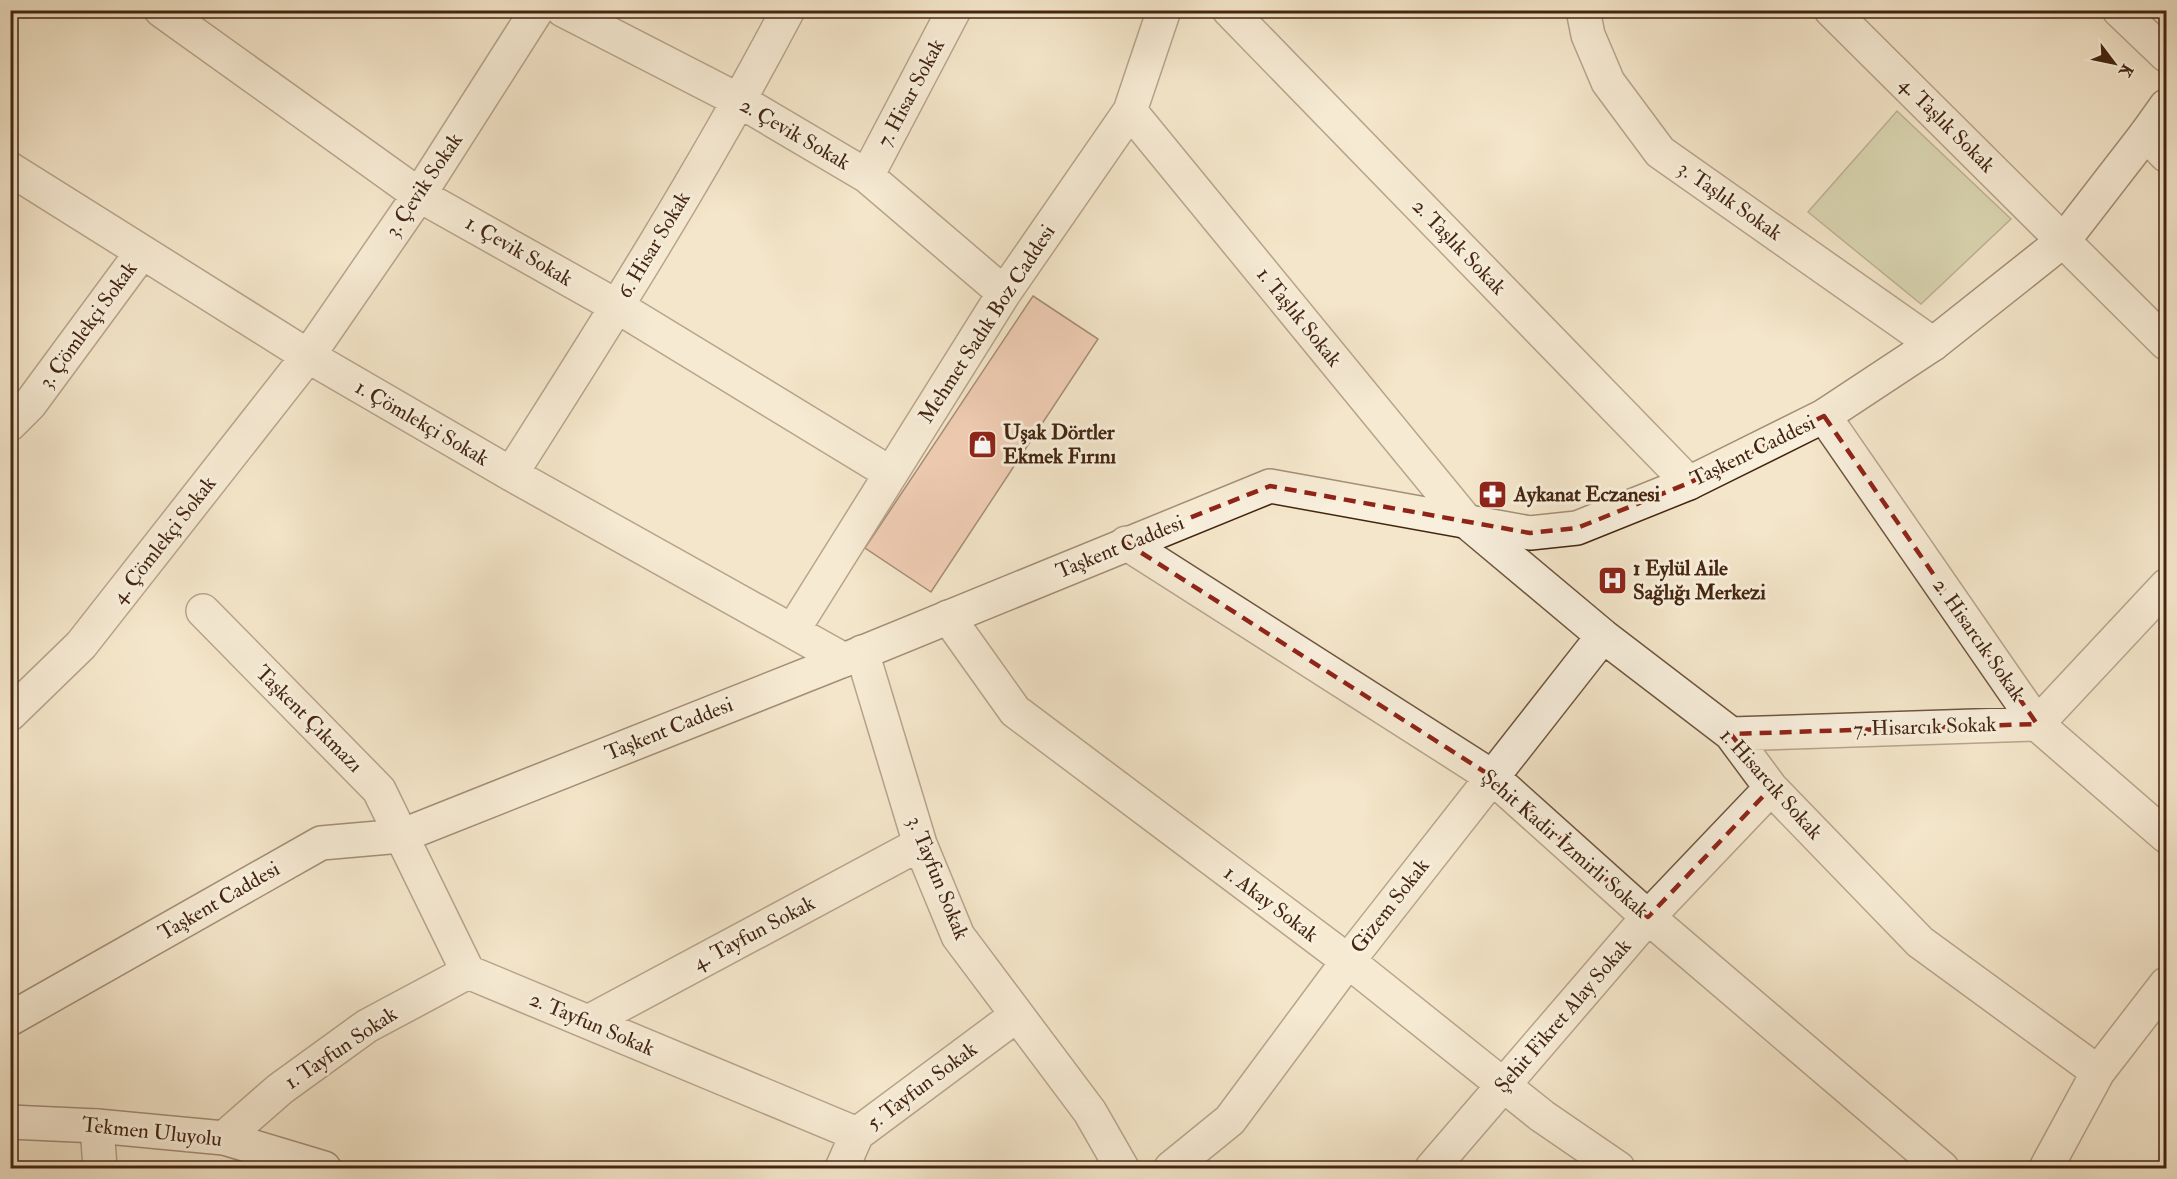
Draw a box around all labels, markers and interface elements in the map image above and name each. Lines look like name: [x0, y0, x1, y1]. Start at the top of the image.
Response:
north arrow: [2084, 33, 2144, 93]
street label: 7. Hisar Sokak: [871, 34, 951, 152]
text: K: [2114, 60, 2137, 81]
street label: 4. Taşlık Sokak: [1893, 71, 2001, 179]
street label: 2. Çevik Sokak: [735, 92, 855, 176]
street label: 3. Çevik Sokak: [379, 128, 469, 242]
street label: 3. Taşlık Sokak: [1673, 155, 1787, 247]
street label: 6. Hisar Sokak: [611, 187, 697, 303]
street label: 2. Taşlık Sokak: [1406, 193, 1512, 301]
street label: 1. Çevik Sokak: [460, 209, 578, 293]
street label: Mehmet Sadık Boz Caddesi: [913, 219, 1062, 428]
street label: 3. Çömlekçi Sokak: [33, 256, 143, 394]
street label: 1. Taşlık Sokak: [1250, 262, 1348, 372]
street label: 1. Çömlekçi Sokak: [350, 374, 494, 472]
street label: Taşkent Caddesi: [1686, 409, 1820, 493]
place label: Uşak Dörtler Ekmek Fırını: [1003, 419, 1117, 470]
shop icon: Uşak Dörtler Ekmek Fırını: [966, 428, 998, 460]
street label: 4. Çömlekçi Sokak: [106, 471, 222, 609]
pharmacy icon: Aykanat Eczanesi: [1477, 478, 1509, 510]
place label: Aykanat Eczanesi: [1513, 481, 1661, 508]
street label: Taşkent Caddesi: [1052, 509, 1188, 585]
place label: 1 Eylül Aile Sağlığı Merkezi: [1633, 555, 1766, 606]
hospital icon: 1 Eylül Aile Sağlığı Merkezi: [1596, 564, 1628, 596]
street label: 2. Hisarcık Sokak: [1927, 573, 2031, 707]
street label: Taşkent Çıkmazı: [250, 660, 369, 779]
street label: Taşkent Caddesi: [601, 691, 737, 767]
street label: 7. Hisarcık Sokak: [1853, 711, 1997, 743]
street label: 1. Hisarcık Sokak: [1714, 723, 1828, 845]
street label: Şehit Kadir İzmirli Sokak: [1476, 764, 1654, 924]
street label: 3. Tayfun Sokak: [901, 812, 975, 944]
street label: Gizem Sokak: [1345, 853, 1435, 959]
street label: Taşkent Caddesi: [153, 855, 285, 947]
street label: 1. Akay Sokak: [1218, 860, 1324, 948]
street label: 4. Tayfun Sokak: [688, 890, 820, 976]
street label: Şehit Fikret Alay Sokak: [1489, 933, 1637, 1099]
street label: 2. Tayfun Sokak: [525, 986, 659, 1062]
street label: 1. Tayfun Sokak: [280, 1000, 402, 1096]
street label: 5. Tayfun Sokak: [861, 1036, 983, 1136]
street label: Tekmen Uluyolu: [80, 1111, 224, 1153]

